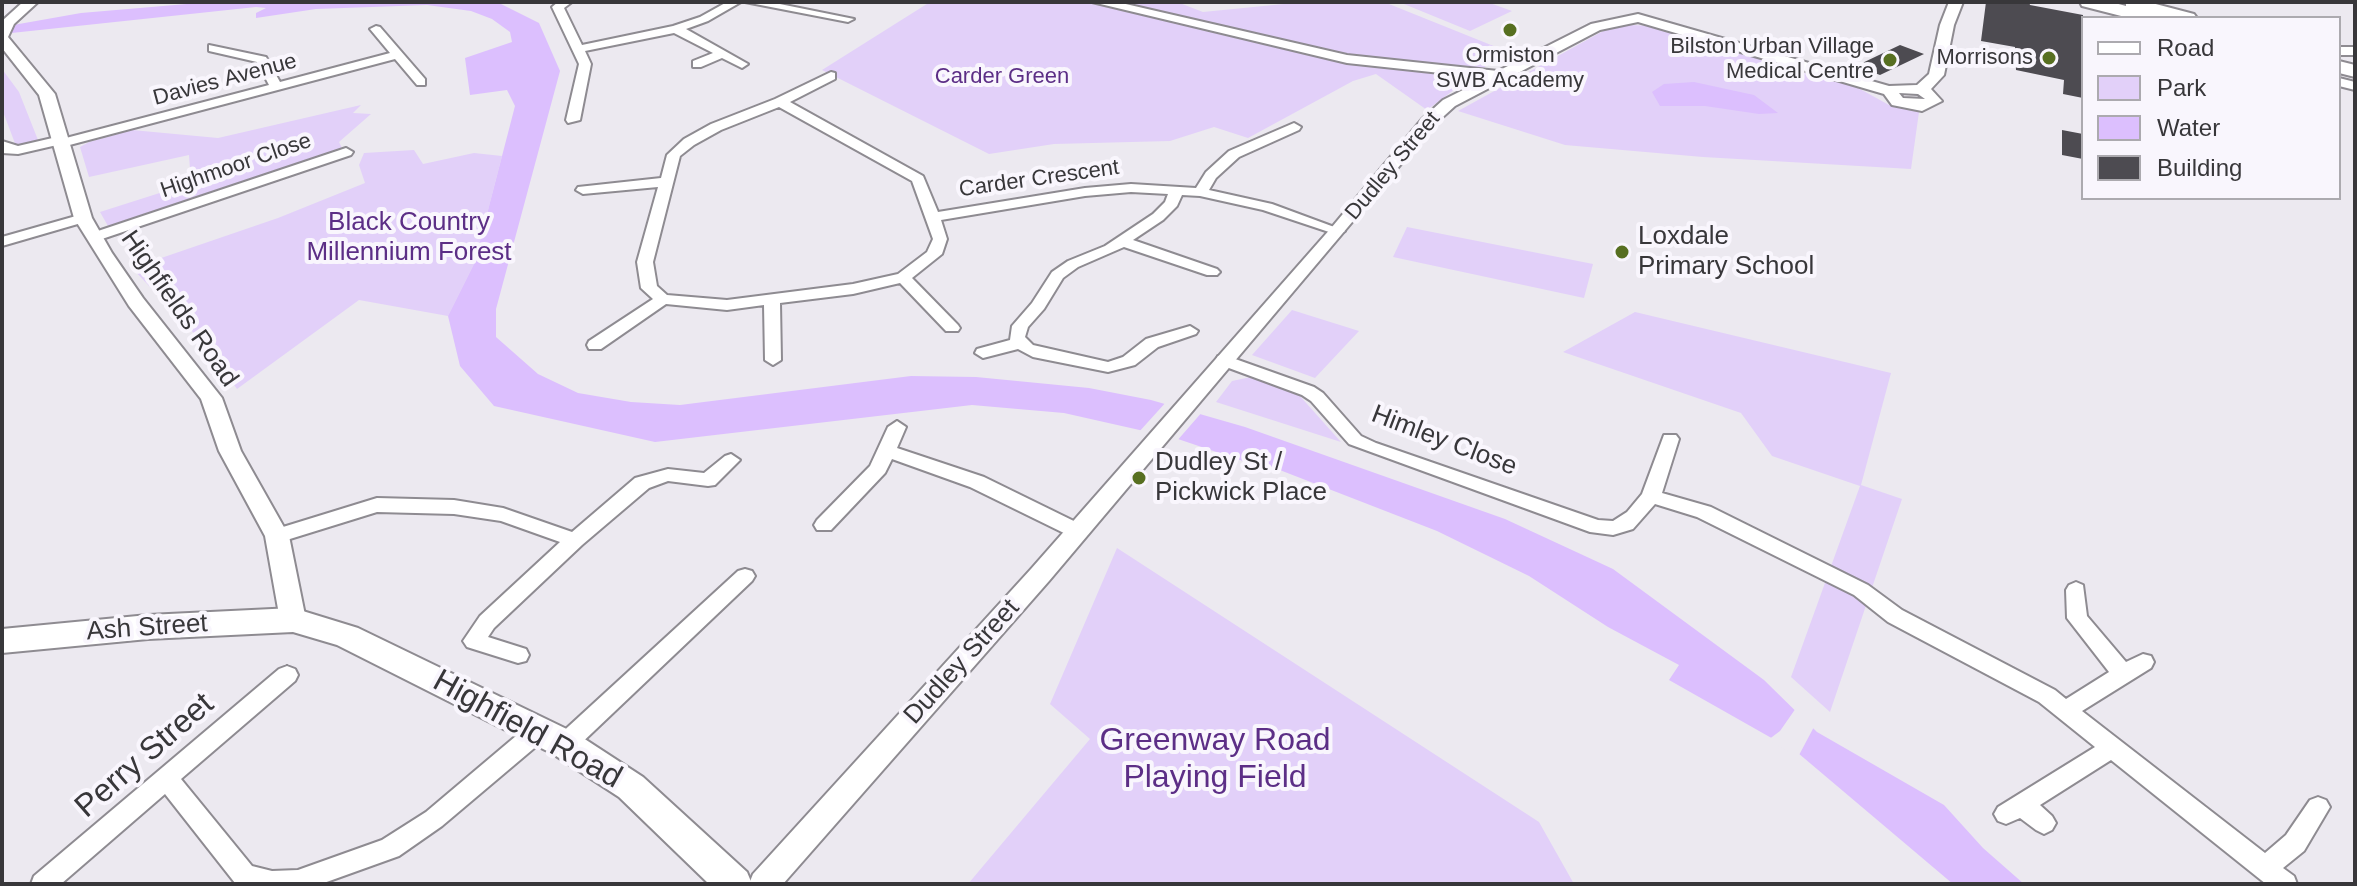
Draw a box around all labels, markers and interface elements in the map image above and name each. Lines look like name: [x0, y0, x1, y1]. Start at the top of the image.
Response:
legend: [2081, 16, 2341, 200]
marker: Ormiston SWB Academy: [1501, 21, 1519, 39]
place label: Bilston Urban Village Medical Centre: [1670, 34, 1874, 86]
text: Road: [2157, 34, 2214, 61]
place label: Ormiston SWB Academy: [1436, 43, 1584, 94]
place label: Morrisons: [1936, 45, 2033, 71]
street label: Davies Avenue: [150, 48, 300, 112]
marker: Morrisons: [2040, 49, 2058, 67]
marker: Bilston Urban Village Medical Centre: [1881, 51, 1899, 69]
park label: Carder Green: [935, 64, 1069, 90]
text: Park: [2157, 74, 2206, 101]
street label: Dudley Street: [1340, 106, 1446, 226]
text: Water: [2157, 114, 2220, 141]
street label: Highmoor Close: [157, 128, 315, 204]
text: Building: [2157, 154, 2242, 181]
street label: Carder Crescent: [957, 155, 1121, 203]
park label: Black Country Millennium Forest: [306, 207, 512, 268]
place label: Loxdale Primary School: [1638, 221, 1814, 282]
street label: Highfields Road: [114, 225, 244, 393]
marker: Loxdale Primary School: [1613, 243, 1631, 261]
street label: Himley Close: [1367, 399, 1521, 483]
place label: Dudley St / Pickwick Place: [1155, 447, 1327, 508]
marker: Dudley St / Pickwick Place: [1130, 469, 1148, 487]
street label: Dudley Street: [898, 593, 1026, 731]
street label: Ash Street: [85, 608, 209, 648]
street label: Highfield Road: [426, 662, 628, 798]
street label: Perry Street: [68, 686, 222, 826]
park label: Greenway Road Playing Field: [1099, 722, 1331, 797]

